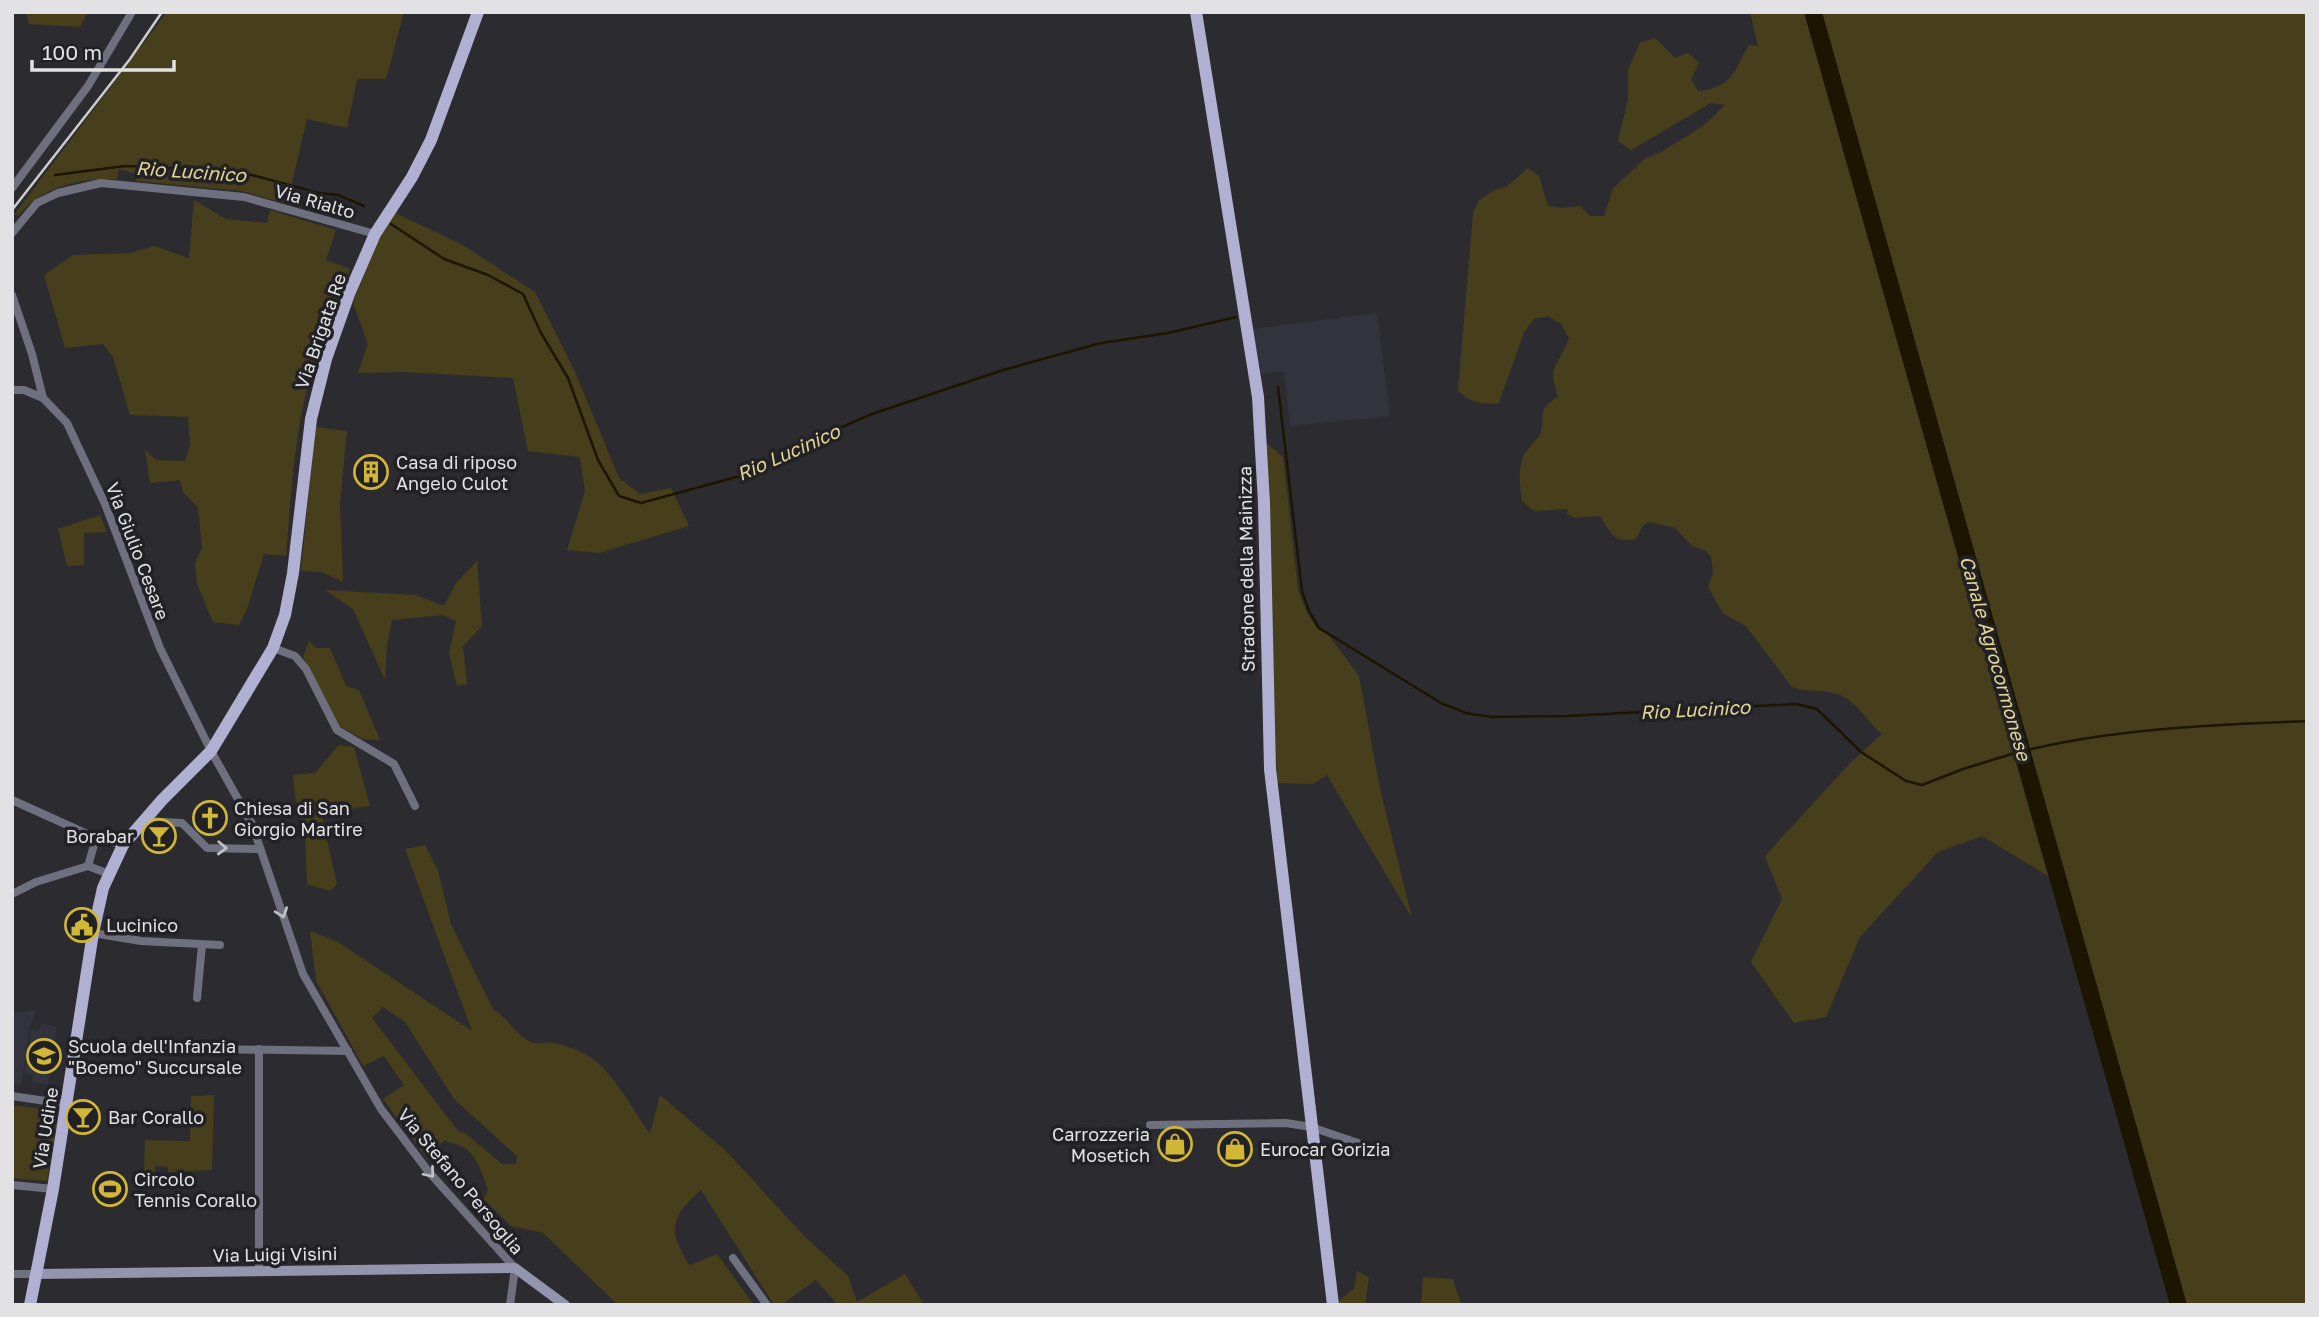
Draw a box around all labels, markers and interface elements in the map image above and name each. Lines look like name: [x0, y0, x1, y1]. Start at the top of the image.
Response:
scale bar: [32, 28, 173, 72]
text: 100 m: [42, 39, 102, 65]
water label: Rio Lucinico: [135, 156, 248, 186]
street label: Via Rialto: [272, 179, 358, 223]
street label: Via Brigata Re: [290, 270, 350, 392]
water label: Rio Lucinico: [733, 418, 844, 485]
place label: Casa di riposo Angelo Culot: [396, 451, 517, 494]
building icon: Casa di riposo Angelo Culot: [352, 453, 390, 491]
street label: Stradone della Mainizza: [1233, 466, 1259, 672]
street label: Via Giulio Cesare: [102, 479, 174, 623]
water label: Canale Agrocormonese: [1956, 553, 2037, 765]
water label: Rio Lucinico: [1639, 695, 1752, 723]
place label: Chiesa di San Giorgio Martire: [234, 797, 363, 840]
church icon: Chiesa di San Giorgio Martire: [191, 799, 229, 837]
bar icon: Borabar: [140, 817, 178, 855]
place label: Borabar: [66, 825, 134, 847]
one-way arrow: [216, 841, 227, 856]
public building icon: Lucinico: [63, 906, 101, 944]
one-way arrow: [274, 907, 288, 919]
place label: Lucinico: [106, 914, 178, 936]
place label: Scuola dell'Infanzia "Boemo" Succursale: [68, 1035, 242, 1078]
school or university icon: Scuola dell'Infanzia "Boemo" Succursale: [25, 1037, 63, 1075]
street label: Via Udine: [28, 1086, 62, 1170]
bar icon: Bar Corallo: [64, 1098, 102, 1136]
street label: Via Stefano Persoglia: [393, 1103, 529, 1259]
place label: Bar Corallo: [108, 1106, 204, 1128]
place label: Carrozzeria Mosetich: [1052, 1123, 1150, 1166]
shop icon: Carrozzeria Mosetich: [1156, 1125, 1194, 1163]
shop icon: Eurocar Gorizia: [1216, 1130, 1254, 1168]
place label: Eurocar Gorizia: [1260, 1138, 1391, 1160]
one-way arrow: [422, 1165, 434, 1178]
place label: Circolo Tennis Corallo: [134, 1168, 257, 1211]
sports icon: Circolo Tennis Corallo: [91, 1170, 129, 1208]
street label: Via Luigi Visini: [212, 1242, 338, 1266]

